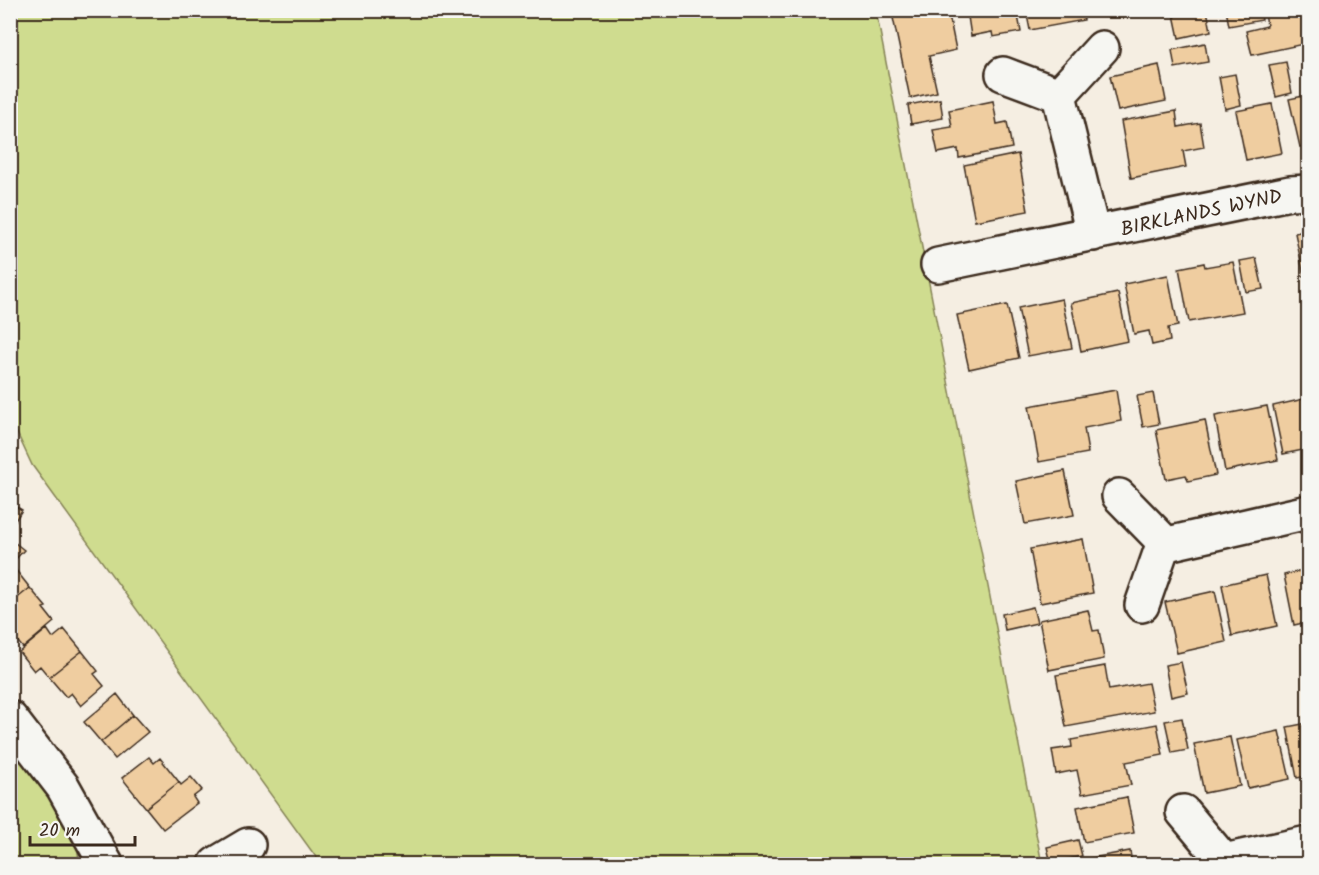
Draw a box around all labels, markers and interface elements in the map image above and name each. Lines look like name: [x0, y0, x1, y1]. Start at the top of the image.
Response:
street label: BIRKLANDS WYND: [1118, 181, 1285, 247]
scale bar: [30, 809, 135, 847]
text: 20 m: [39, 817, 80, 846]

